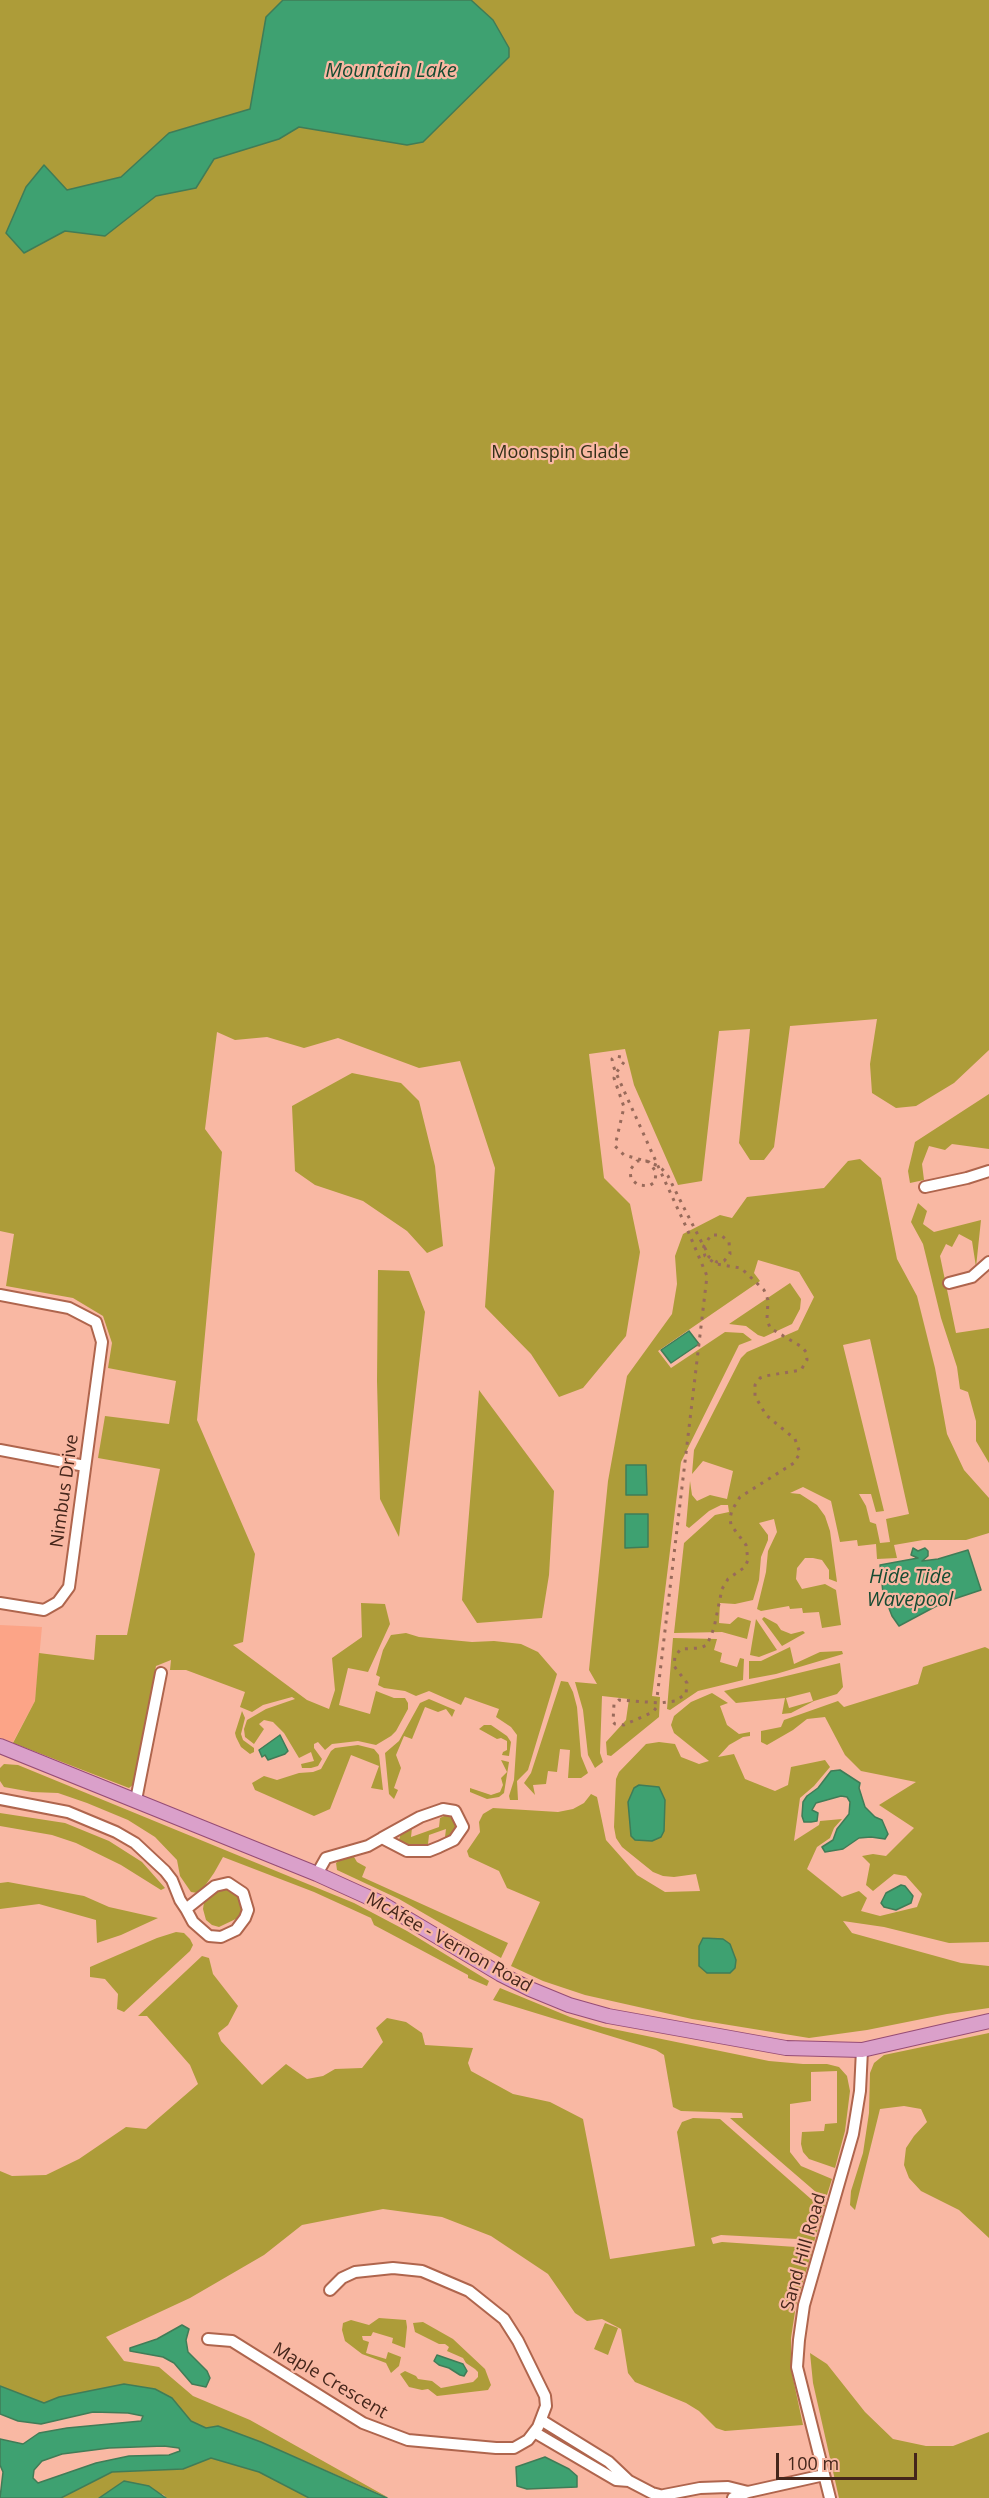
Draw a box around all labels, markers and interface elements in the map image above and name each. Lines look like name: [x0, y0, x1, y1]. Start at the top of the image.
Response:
water label: Mountain Lake: [325, 59, 457, 83]
park label: Moonspin Glade: [491, 442, 629, 464]
street label: Nimbus Drive: [46, 1433, 84, 1549]
water label: Hide Tide Wavepool: [867, 1565, 953, 1612]
street label: McAfee - Vernon Road: [362, 1888, 536, 1998]
street label: Sand Hill Road: [777, 2191, 831, 2313]
street label: Maple Crescent: [269, 2338, 391, 2424]
scale bar: [779, 2441, 920, 2479]
text: 100 m: [787, 2451, 839, 2475]

